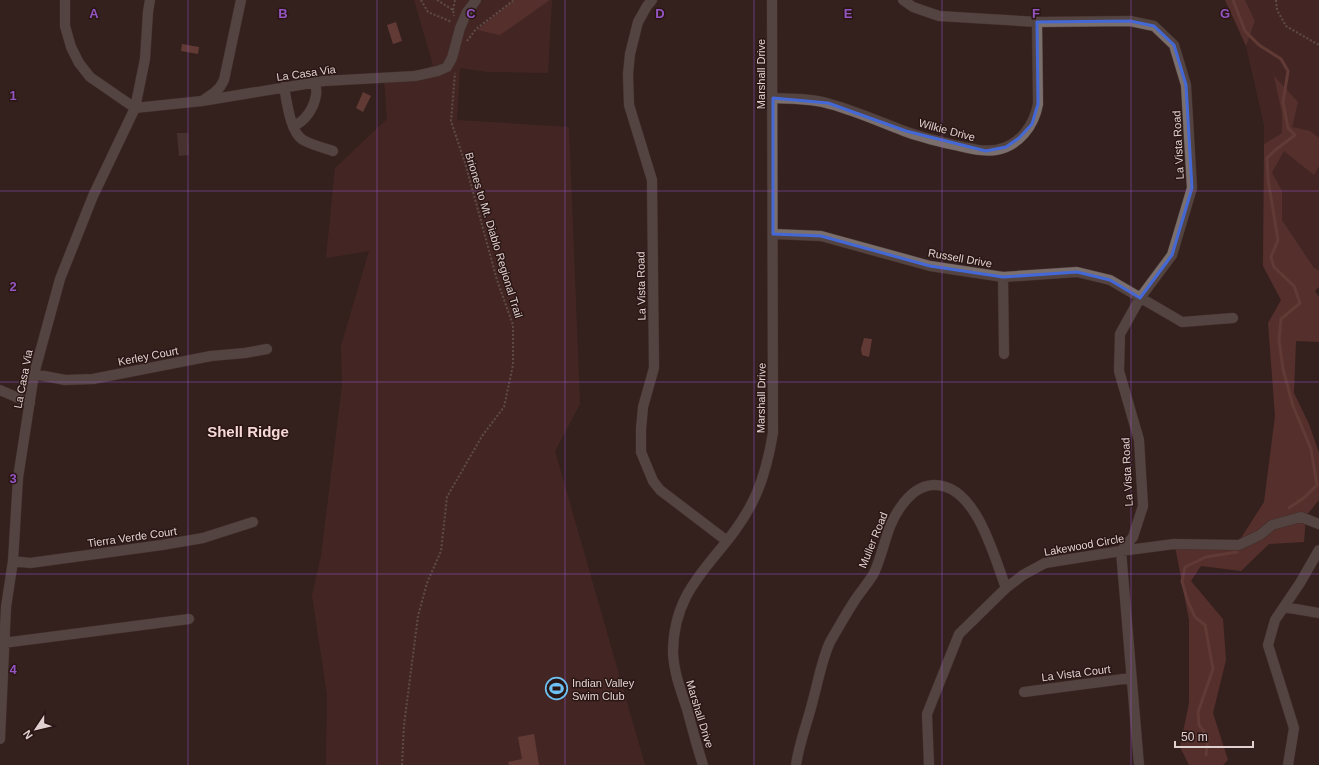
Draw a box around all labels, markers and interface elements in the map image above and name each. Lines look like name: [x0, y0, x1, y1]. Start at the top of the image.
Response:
text: A: [89, 6, 99, 21]
text: B: [278, 6, 288, 21]
text: C: [466, 6, 476, 21]
text: D: [655, 6, 665, 21]
text: E: [844, 6, 853, 21]
text: F: [1032, 6, 1040, 21]
text: G: [1220, 6, 1230, 21]
street label: Marshall Drive: [755, 39, 767, 109]
street label: La Casa Via: [276, 63, 337, 83]
text: 1: [9, 88, 17, 103]
street label: La Vista Road: [1170, 110, 1186, 180]
street label: Wilkie Drive: [917, 117, 977, 143]
street label: Briones to Mt. Diablo Regional Trail: [463, 151, 525, 319]
street label: Russell Drive: [927, 246, 993, 270]
street label: La Vista Road: [634, 251, 648, 321]
text: 2: [9, 279, 17, 294]
street label: Kerley Court: [117, 344, 179, 368]
street label: La Casa Via: [11, 348, 35, 409]
street label: Marshall Drive: [754, 363, 768, 433]
district label: Shell Ridge: [207, 423, 289, 440]
street label: La Vista Road: [1119, 437, 1135, 507]
text: 3: [9, 471, 17, 486]
street label: Muller Road: [856, 510, 890, 570]
street label: Tierra Verde Court: [87, 525, 177, 549]
street label: Lakewood Circle: [1043, 532, 1125, 558]
text: 4: [9, 662, 17, 677]
street label: La Vista Court: [1041, 663, 1111, 683]
sports icon: Indian Valley Swim Club: [543, 676, 569, 702]
place label: Indian Valley Swim Club: [572, 677, 635, 702]
street label: Marshall Drive: [684, 679, 716, 749]
north arrow: [16, 709, 56, 749]
scale bar: [1175, 723, 1253, 749]
text: N: [21, 728, 35, 741]
text: 50 m: [1181, 730, 1208, 744]

